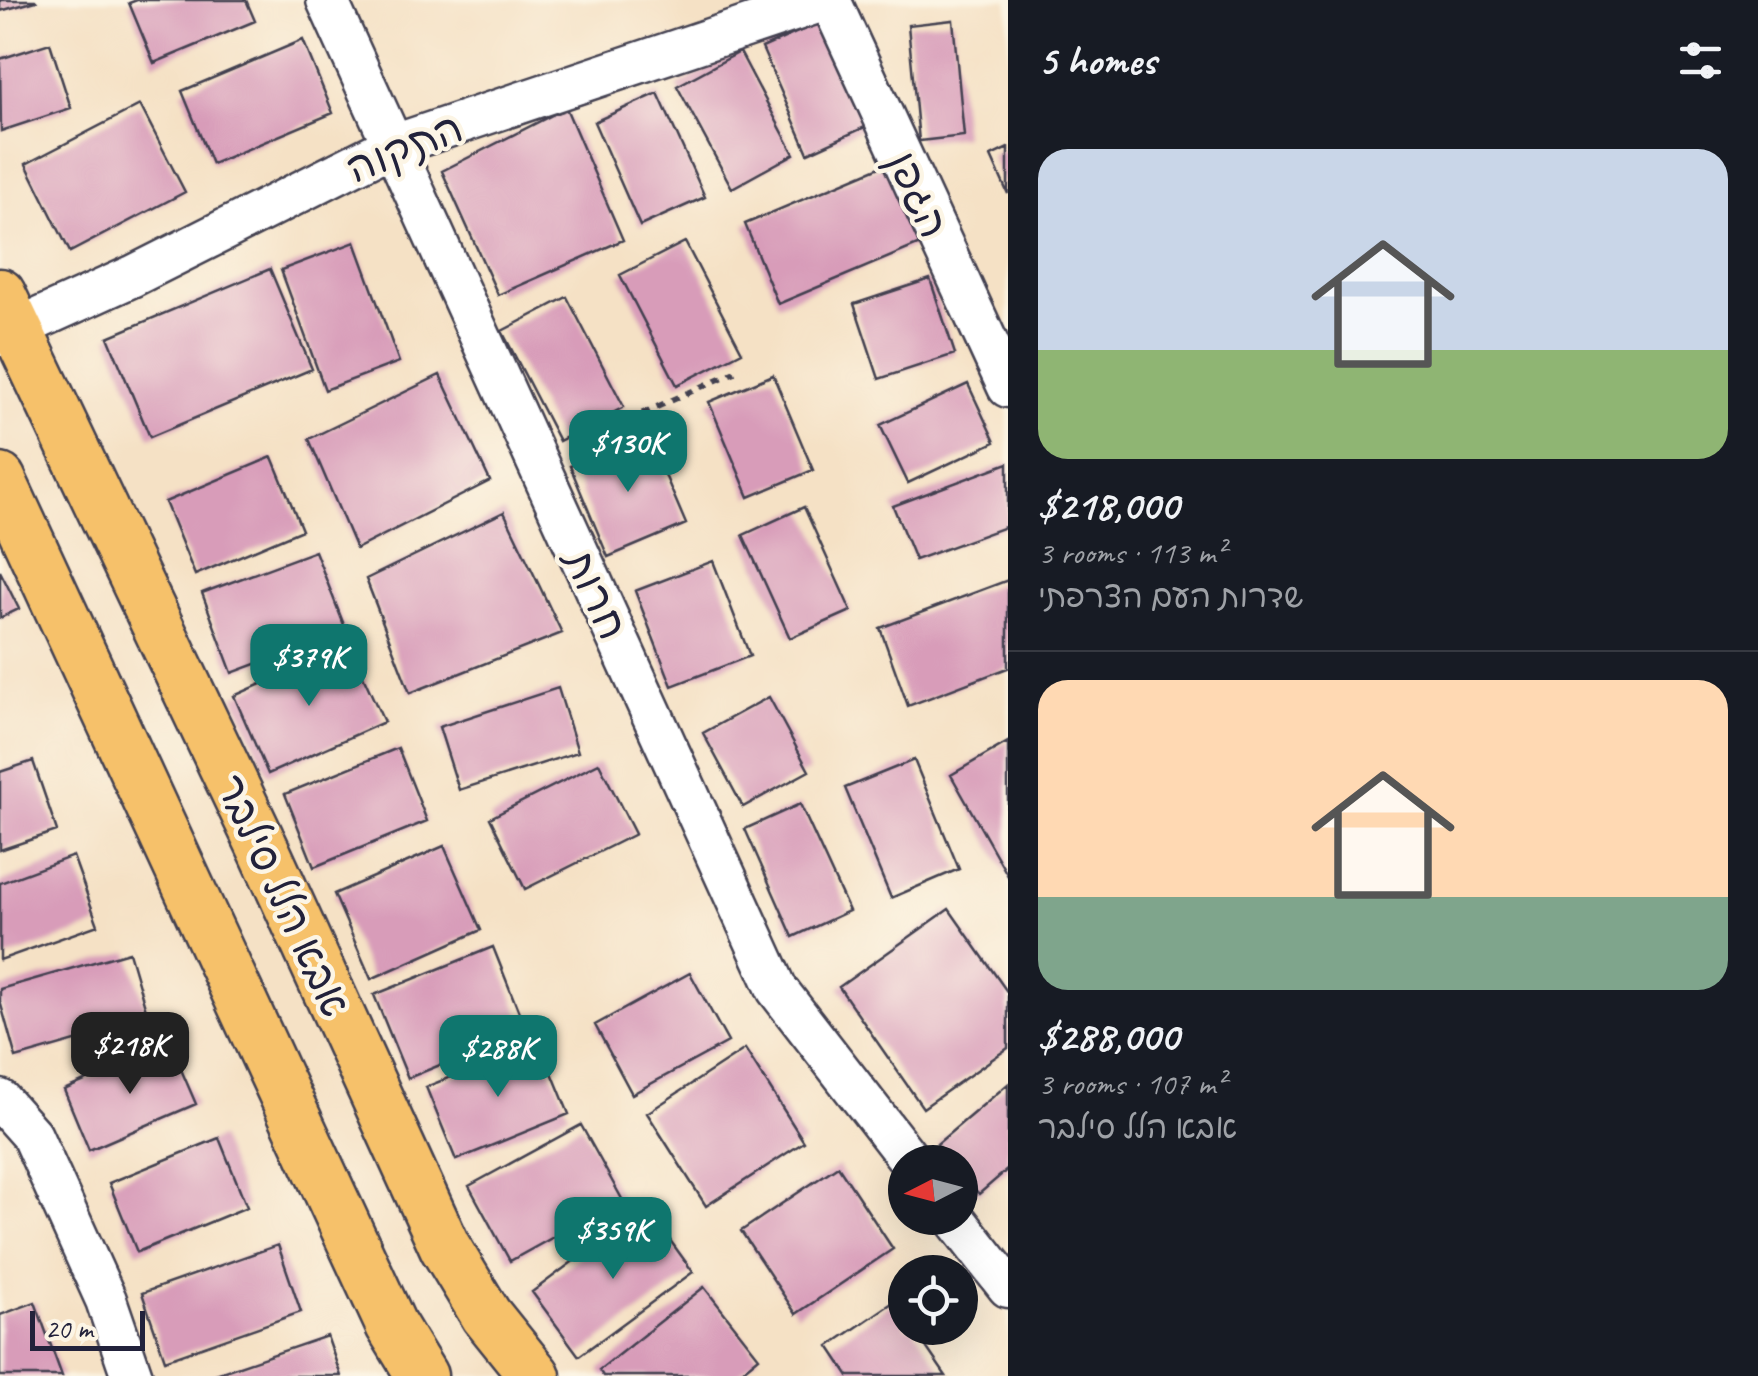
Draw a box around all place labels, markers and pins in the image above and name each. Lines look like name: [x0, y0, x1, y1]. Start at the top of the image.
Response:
pin: $130K: [558, 410, 698, 495]
pin: $379K: [239, 624, 379, 709]
pin: $218K: [60, 1012, 200, 1097]
pin: $288K: [428, 1015, 568, 1100]
pin: $359K: [543, 1197, 683, 1282]

